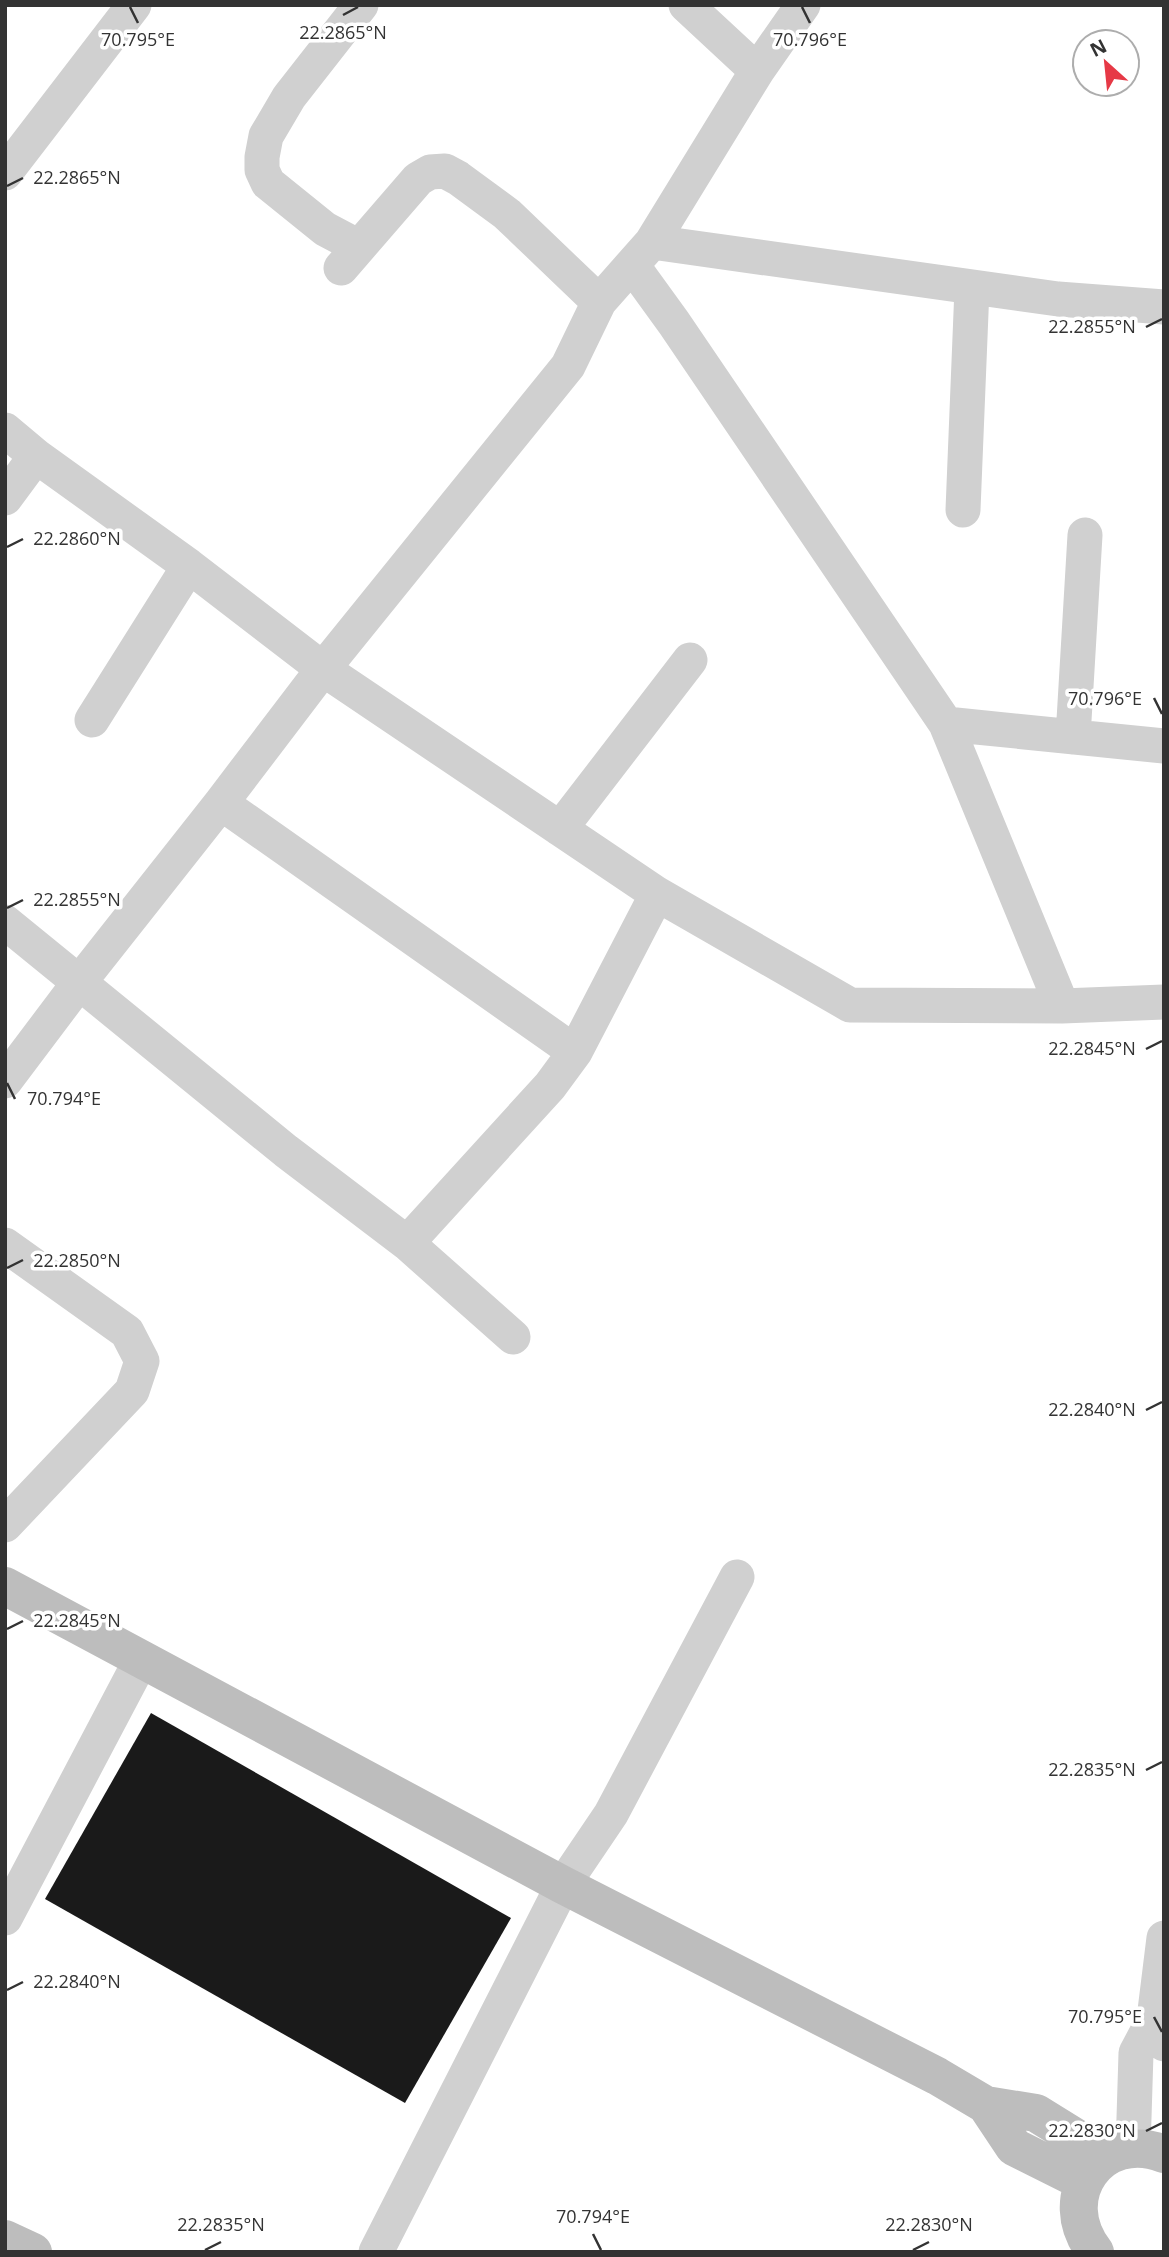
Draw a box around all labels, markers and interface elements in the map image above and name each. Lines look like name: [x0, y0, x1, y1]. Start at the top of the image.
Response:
text: 22.2865°N: [299, 20, 387, 44]
text: 70.795°E: [101, 27, 175, 51]
text: 70.796°E: [773, 27, 847, 51]
north arrow: [1071, 28, 1141, 98]
text: N: [1085, 33, 1111, 63]
text: 22.2865°N: [33, 165, 121, 189]
text: 22.2855°N: [1048, 314, 1136, 338]
text: 22.2860°N: [33, 526, 121, 550]
text: 70.796°E: [1068, 686, 1142, 710]
text: 22.2855°N: [33, 887, 121, 911]
text: 22.2845°N: [1048, 1036, 1136, 1060]
text: 70.794°E: [27, 1086, 101, 1110]
text: 22.2850°N: [33, 1248, 121, 1272]
text: 22.2840°N: [1048, 1397, 1136, 1421]
text: 22.2845°N: [33, 1608, 121, 1632]
text: 22.2835°N: [1048, 1757, 1136, 1781]
text: 22.2840°N: [33, 1969, 121, 1993]
text: 70.795°E: [1068, 2004, 1142, 2028]
text: 22.2830°N: [1048, 2118, 1136, 2142]
text: 70.794°E: [556, 2204, 630, 2228]
text: 22.2835°N: [177, 2212, 265, 2236]
text: 22.2830°N: [885, 2212, 973, 2236]

